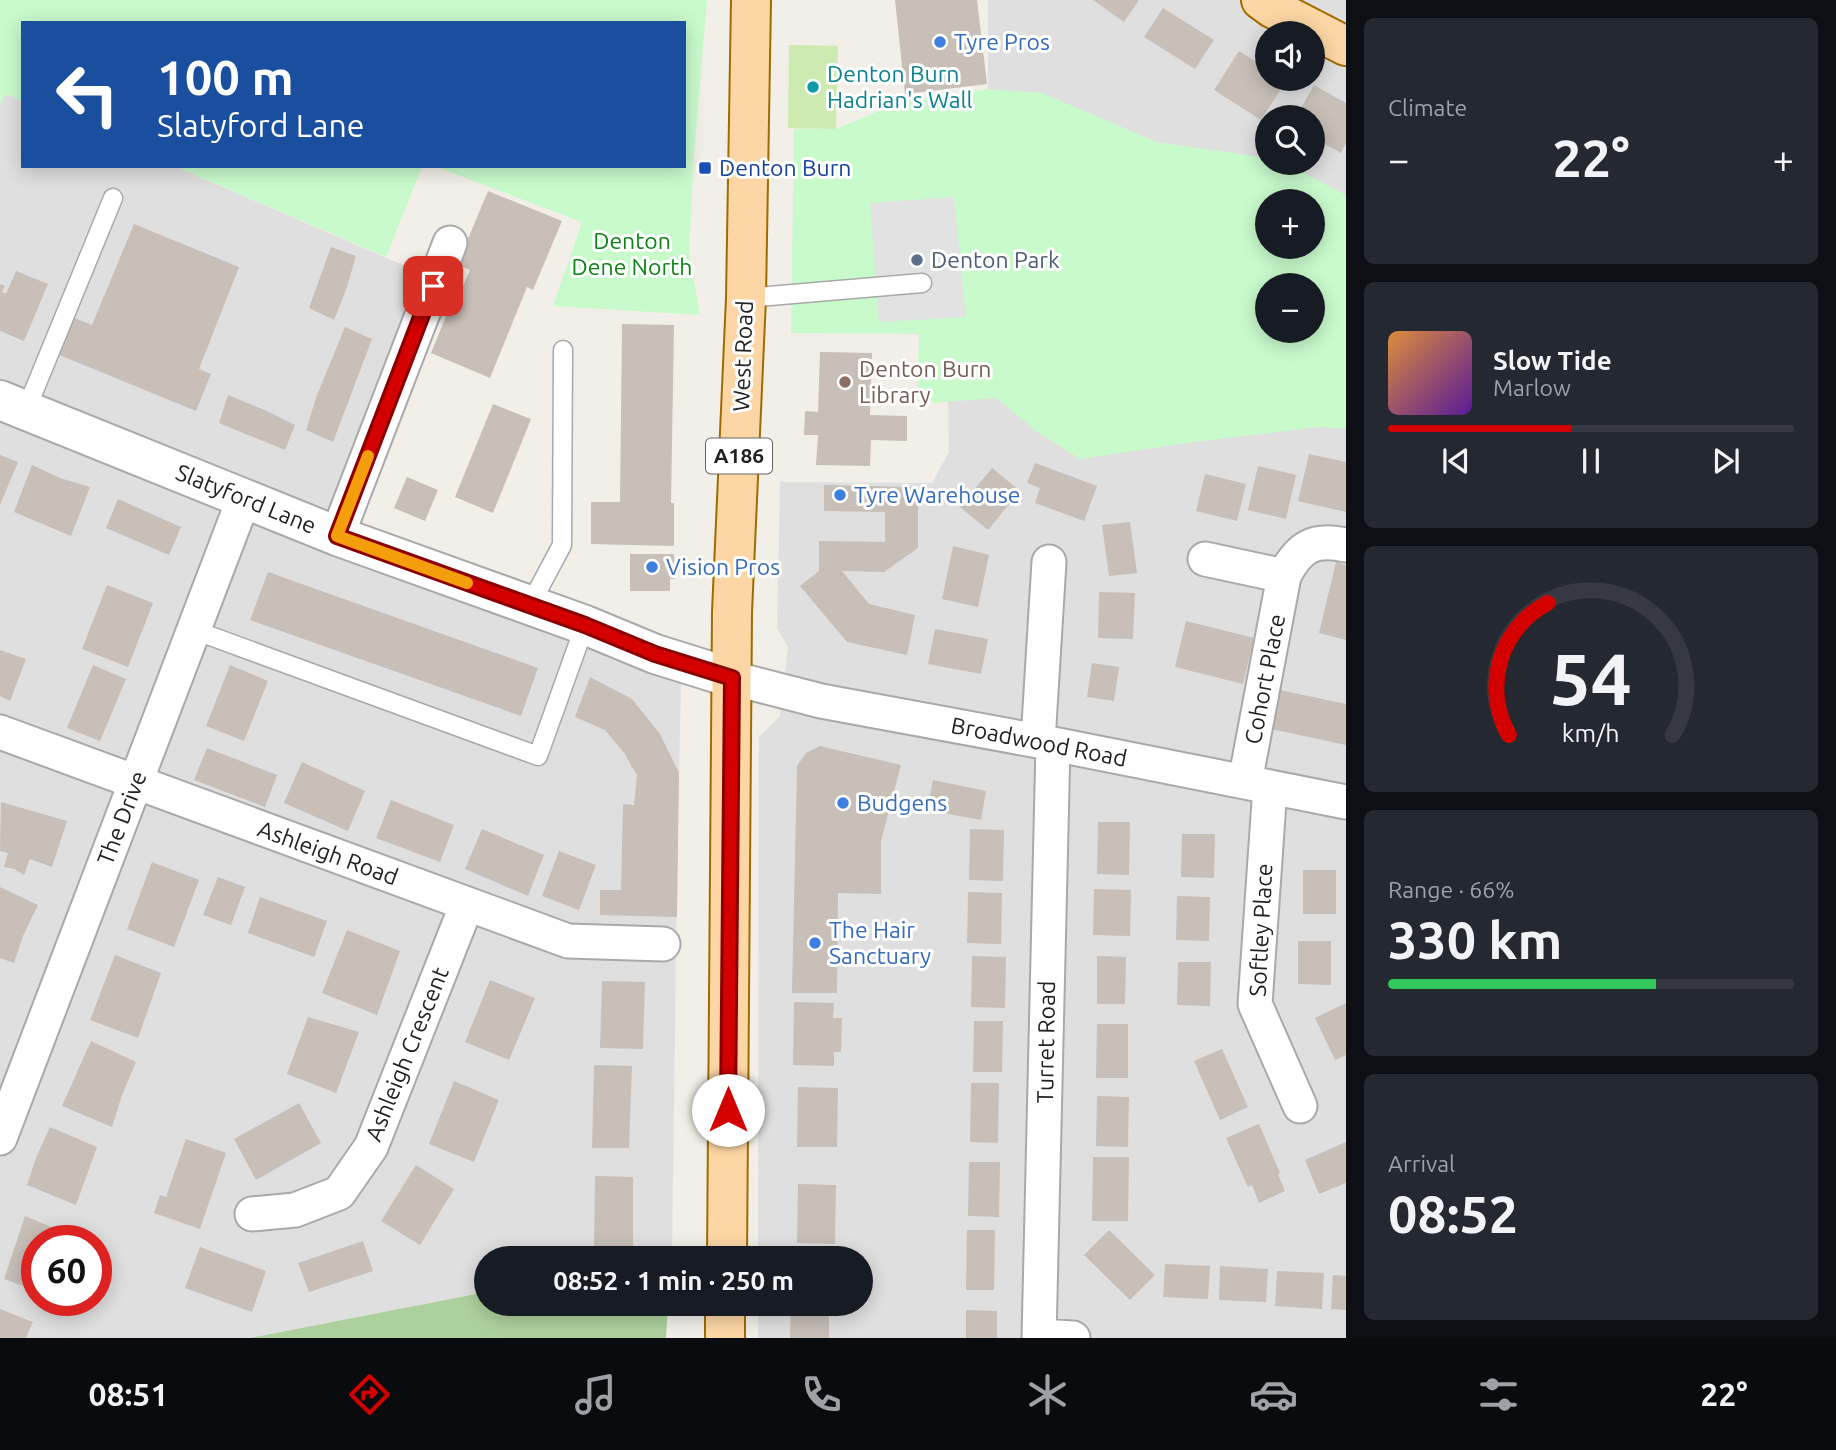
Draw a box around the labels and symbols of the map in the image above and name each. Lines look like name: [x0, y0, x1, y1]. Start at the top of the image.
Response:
place label: Tyre Pros: [954, 29, 1050, 54]
marker: Tyre Pros: [932, 34, 948, 50]
place label: Denton Burn Hadrian's Wall: [827, 61, 973, 112]
marker: Denton Burn Hadrian's Wall: [805, 79, 821, 95]
place label: Denton Burn: [719, 155, 852, 180]
marker: Denton Burn: [697, 160, 713, 176]
park label: Denton Dene North: [572, 228, 692, 279]
place label: Denton Park: [931, 247, 1060, 272]
marker: Denton Park: [909, 252, 925, 268]
pin: [403, 256, 463, 316]
street label: West Road: [728, 300, 757, 412]
place label: Denton Burn Library: [859, 356, 992, 407]
marker: Denton Burn Library: [837, 374, 853, 390]
road number: A186: [706, 438, 772, 474]
street label: Slatyford Lane: [172, 459, 320, 538]
place label: Tyre Warehouse: [854, 482, 1021, 507]
marker: Tyre Warehouse: [832, 487, 848, 503]
place label: Vision Pros: [666, 554, 780, 579]
marker: Vision Pros: [644, 559, 660, 575]
street label: Cohort Place: [1240, 612, 1289, 746]
street label: Broadwood Road: [949, 712, 1129, 771]
street label: The Drive: [92, 767, 151, 868]
place label: Budgens: [857, 790, 947, 815]
marker: Budgens: [835, 795, 851, 811]
street label: Ashleigh Road: [255, 816, 402, 889]
street label: Softley Place: [1245, 863, 1276, 997]
place label: The Hair Sanctuary: [829, 917, 931, 968]
marker: The Hair Sanctuary: [807, 935, 823, 951]
street label: Ashleigh Crescent: [360, 963, 453, 1144]
street label: Turret Road: [1032, 980, 1059, 1104]
position arrow: [691, 1073, 765, 1147]
speed limit sign: 60: [21, 1225, 112, 1316]

